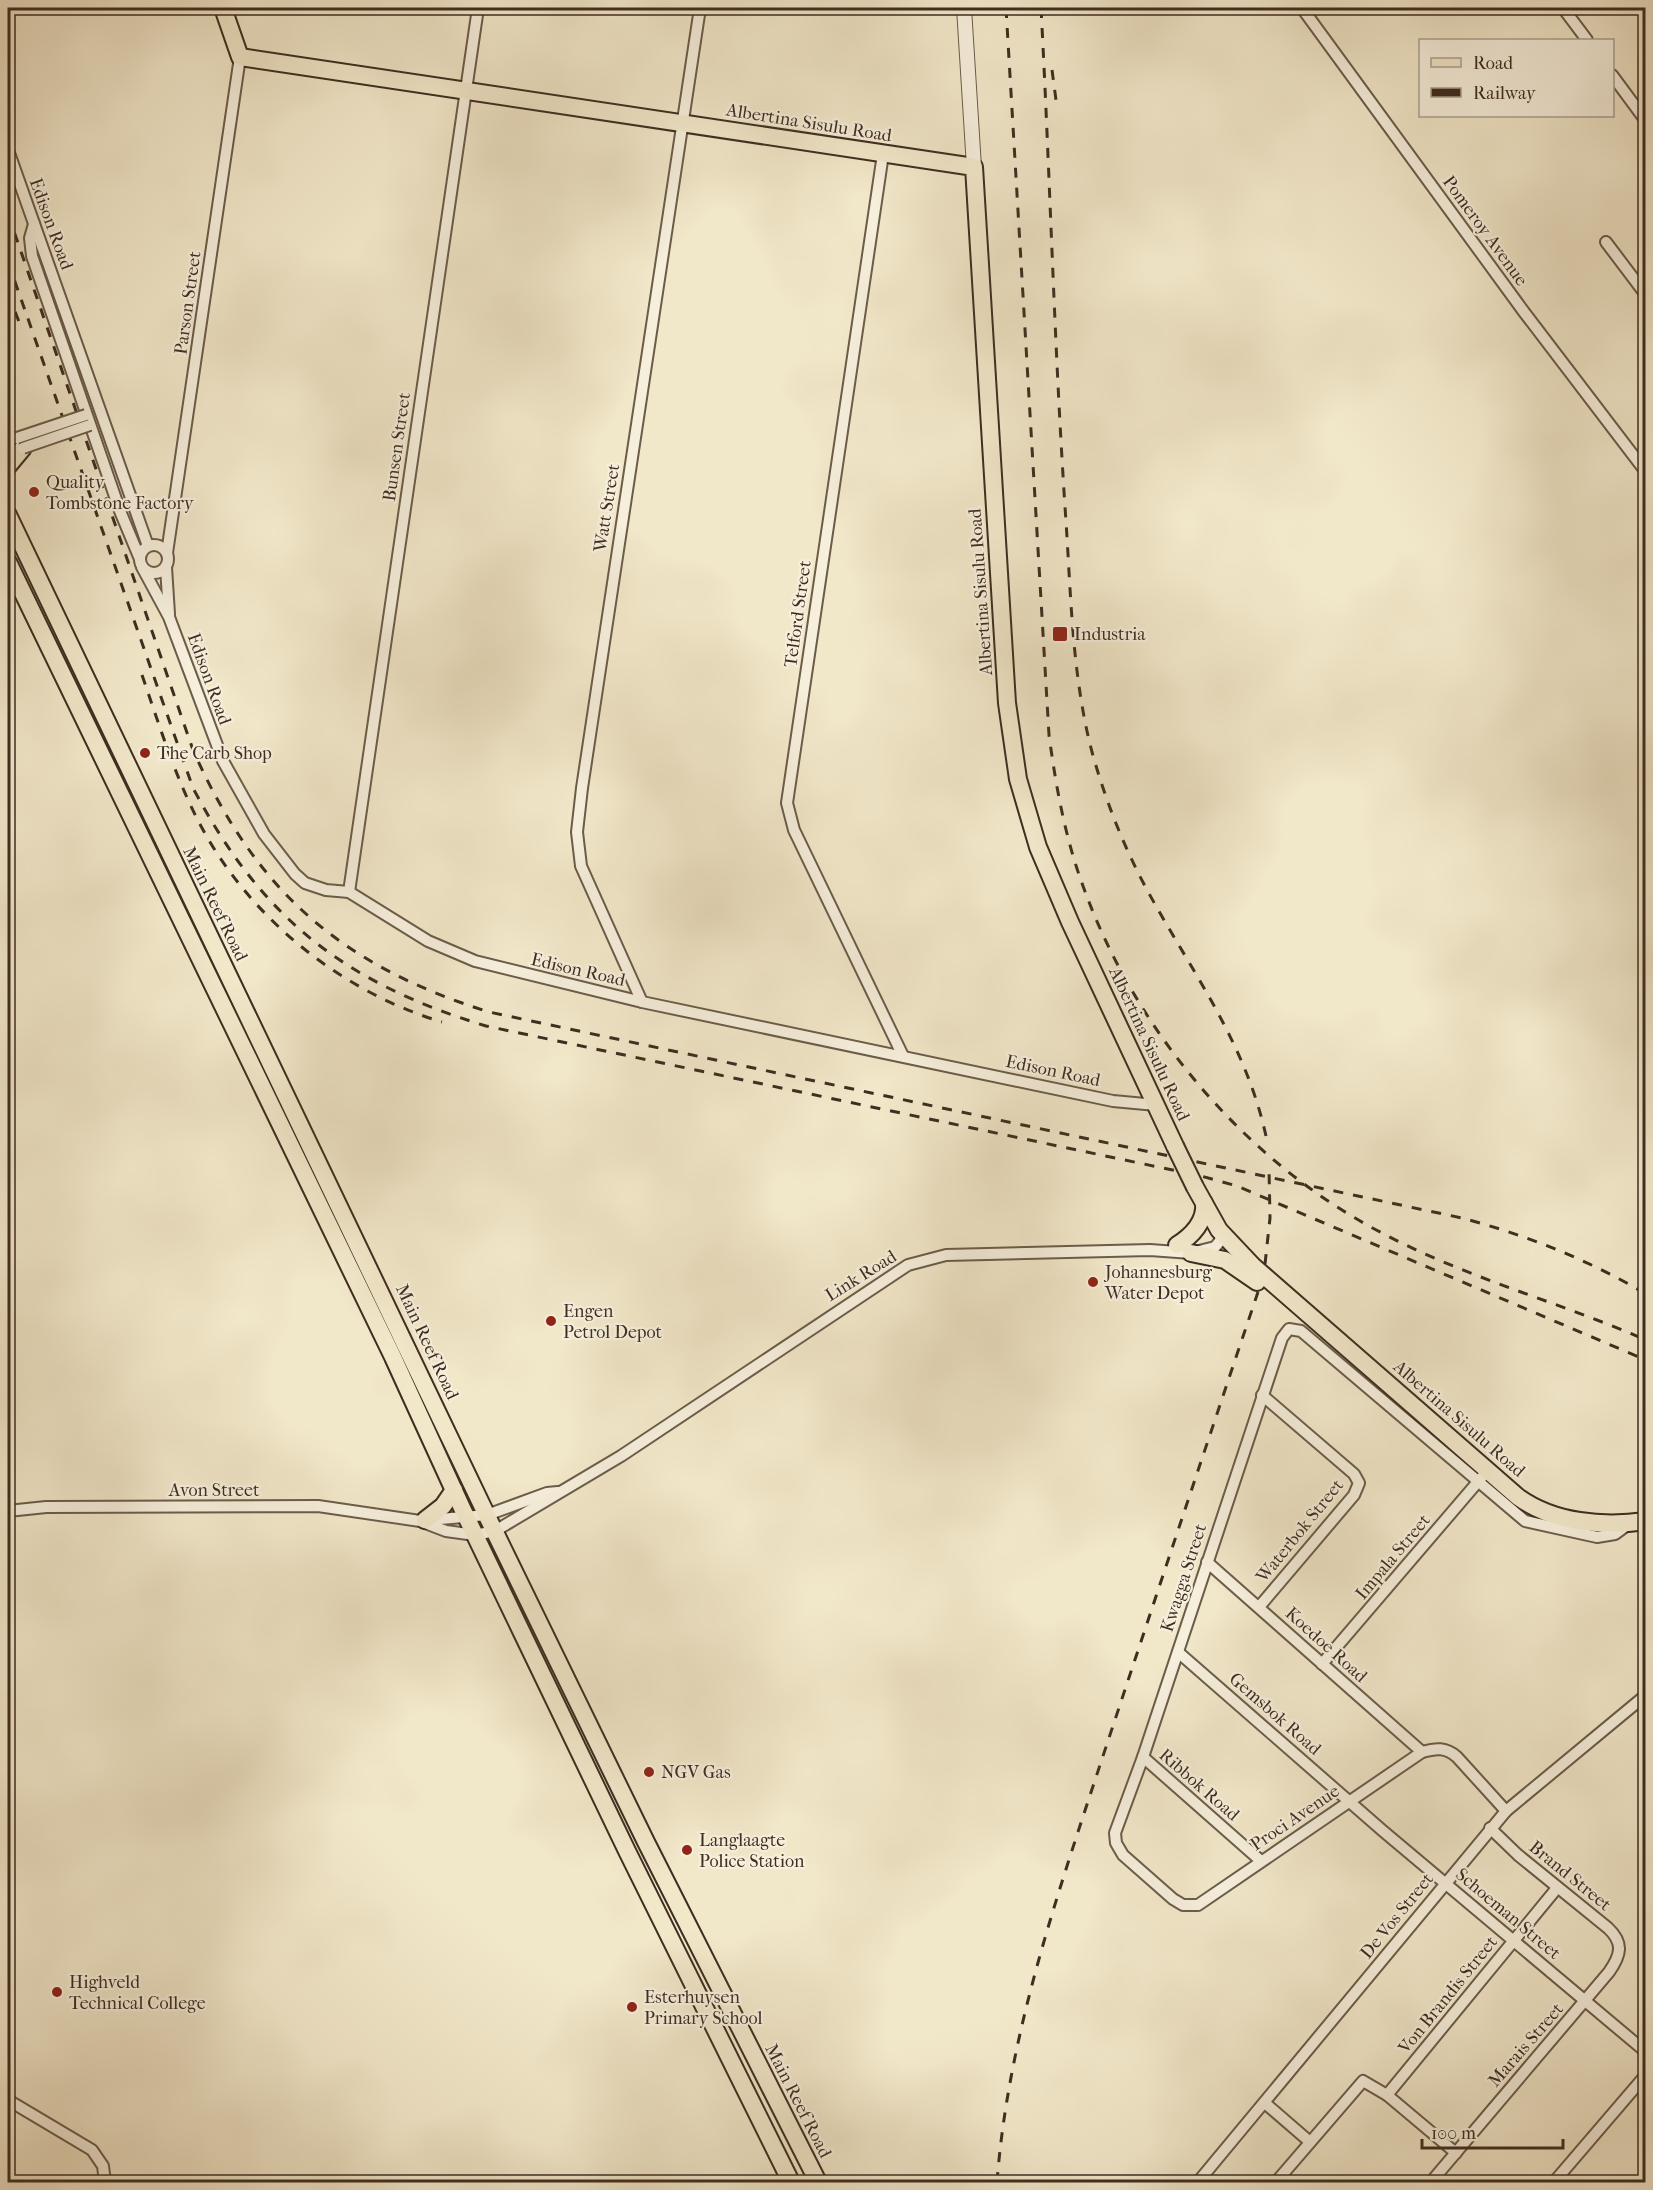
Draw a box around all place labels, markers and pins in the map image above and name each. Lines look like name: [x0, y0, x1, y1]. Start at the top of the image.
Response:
place label: Quality Tombstone Factory: [46, 472, 195, 514]
marker: Quality Tombstone Factory: [27, 485, 41, 499]
place label: Industria: [1074, 624, 1146, 645]
marker: Industria: [1051, 625, 1069, 643]
place label: The Carb Shop: [157, 743, 272, 764]
marker: The Carb Shop: [138, 746, 152, 760]
place label: Johannesburg Water Depot: [1103, 1262, 1212, 1304]
marker: Johannesburg Water Depot: [1086, 1275, 1100, 1289]
place label: Engen Petrol Depot: [563, 1301, 663, 1343]
marker: Engen Petrol Depot: [544, 1314, 558, 1328]
place label: NGV Gas: [661, 1762, 731, 1783]
marker: NGV Gas: [642, 1765, 656, 1779]
place label: Langlaagte Police Station: [699, 1830, 805, 1872]
marker: Langlaagte Police Station: [680, 1843, 694, 1857]
place label: Highveld Technical College: [69, 1972, 206, 2014]
marker: Highveld Technical College: [50, 1985, 64, 1999]
place label: Esterhuysen Primary School: [644, 1987, 763, 2029]
marker: Esterhuysen Primary School: [625, 2000, 639, 2014]

